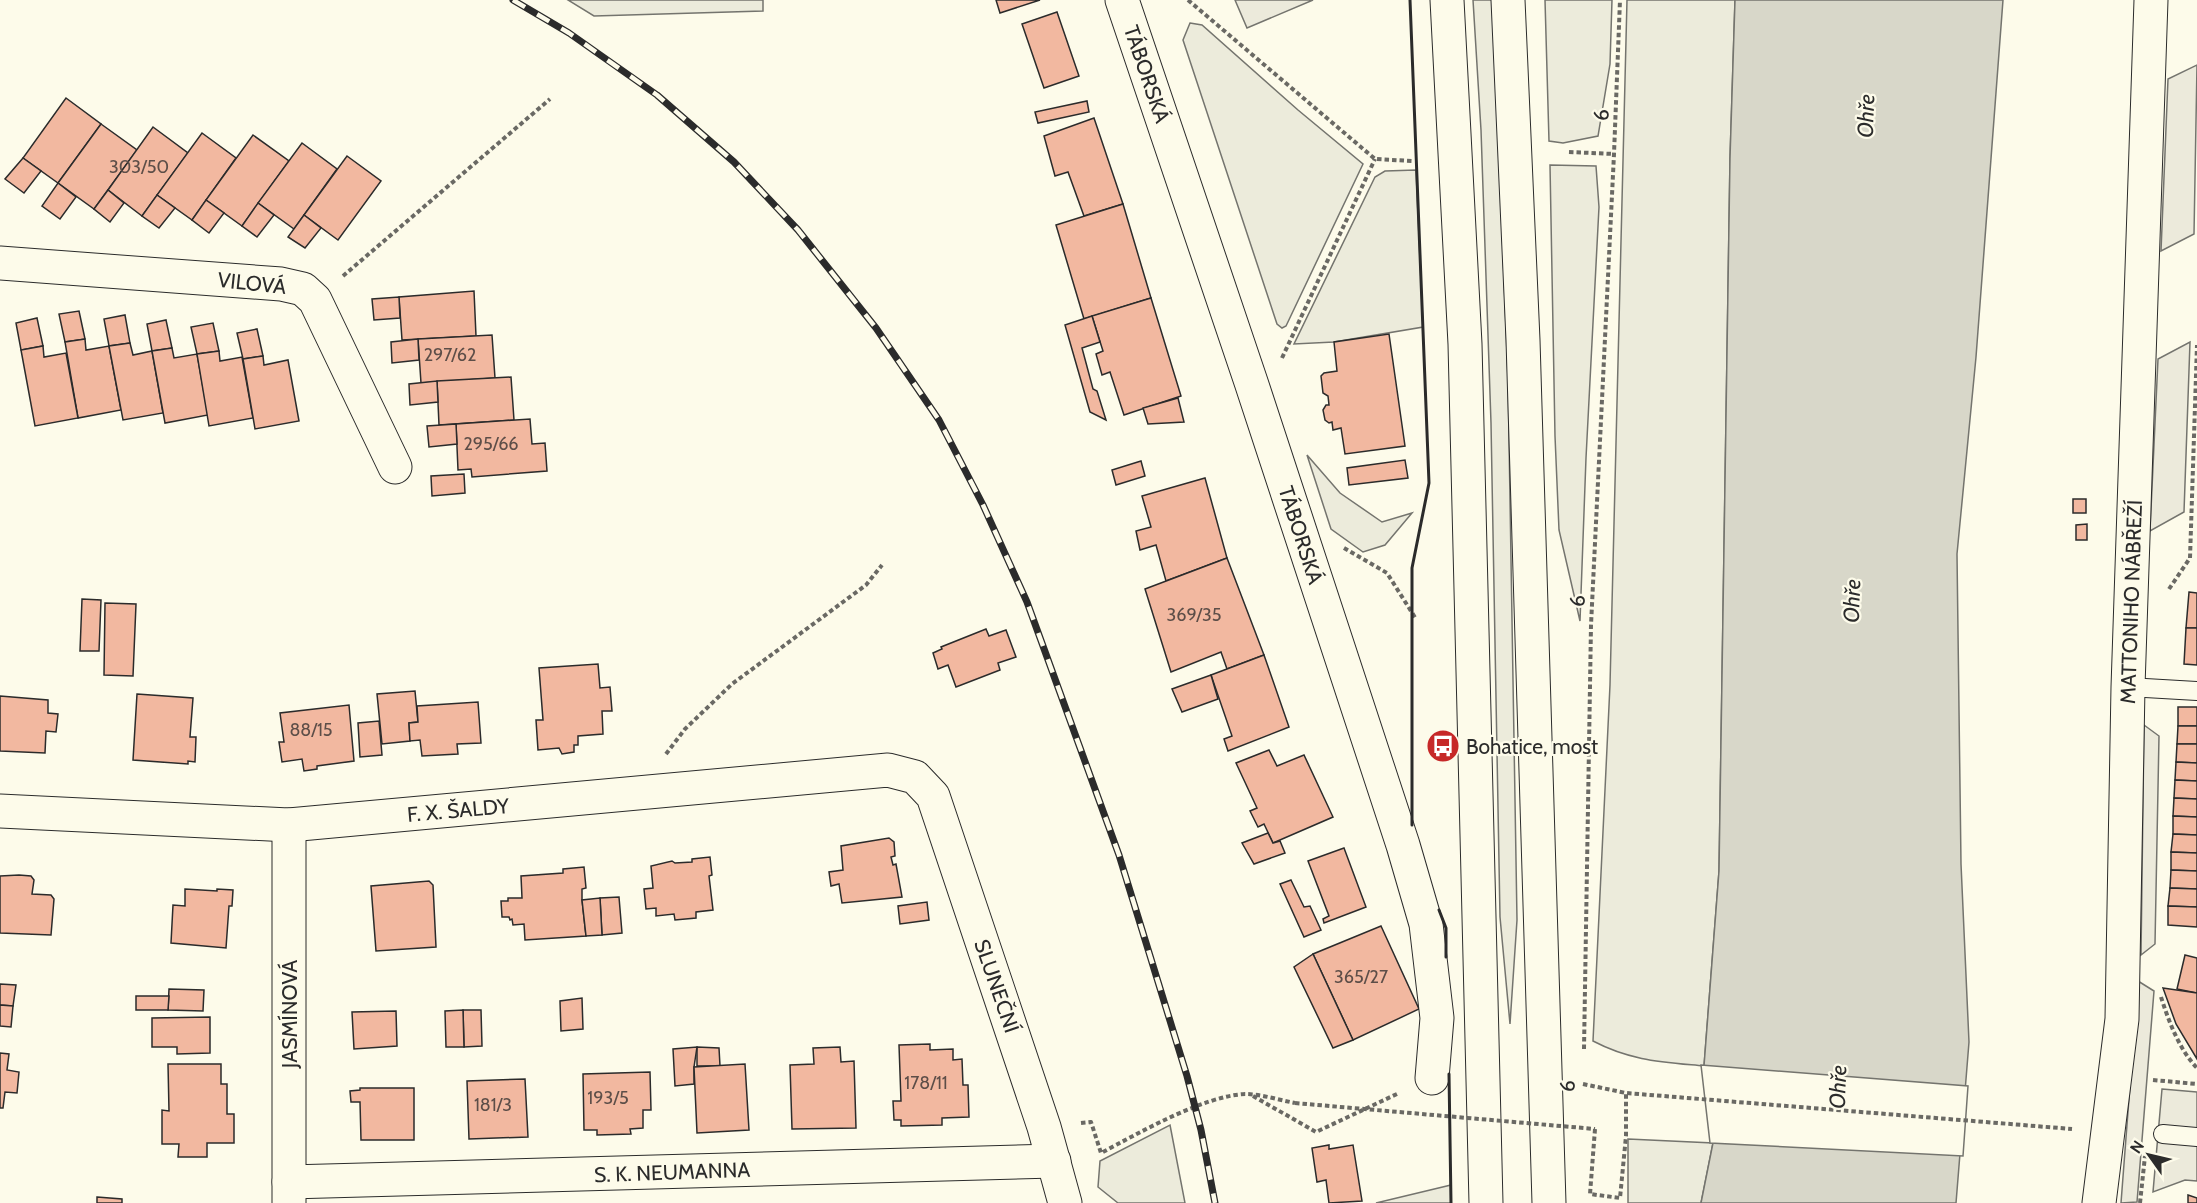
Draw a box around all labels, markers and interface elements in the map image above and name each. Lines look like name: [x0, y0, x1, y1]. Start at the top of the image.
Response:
street label: TÁBORSKÁ: [1119, 22, 1175, 126]
water label: Ohře: [1852, 94, 1880, 138]
street label: 6: [1588, 109, 1614, 121]
house number: 303/50: [109, 156, 169, 178]
street label: VILOVÁ: [216, 267, 288, 299]
house number: 297/62: [424, 344, 476, 366]
house number: 295/66: [463, 433, 519, 455]
street label: TÁBORSKÁ: [1273, 483, 1329, 587]
street label: MATTONIHO NÁBŘEŽÍ: [2114, 499, 2147, 704]
water label: Ohře: [1838, 579, 1866, 623]
street label: 6: [1564, 594, 1590, 608]
house number: 369/35: [1167, 604, 1221, 626]
house number: 88/15: [289, 719, 333, 741]
bus stop icon: Bohatice, most: [1425, 728, 1461, 764]
place label: Bohatice, most: [1466, 734, 1598, 759]
street label: F. X. ŠALDY: [406, 793, 511, 827]
street label: SLUNEČNÍ: [969, 936, 1025, 1036]
street label: JASMÍNOVÁ: [277, 960, 302, 1069]
house number: 365/27: [1334, 966, 1388, 988]
water label: Ohře: [1824, 1065, 1852, 1109]
house number: 178/11: [904, 1072, 948, 1094]
street label: 6: [1554, 1079, 1580, 1093]
house number: 193/5: [587, 1087, 629, 1109]
house number: 181/3: [474, 1094, 512, 1116]
north arrow: [2119, 1125, 2179, 1185]
text: N: [2126, 1137, 2148, 1157]
street label: S. K. NEUMANNA: [593, 1157, 751, 1187]

